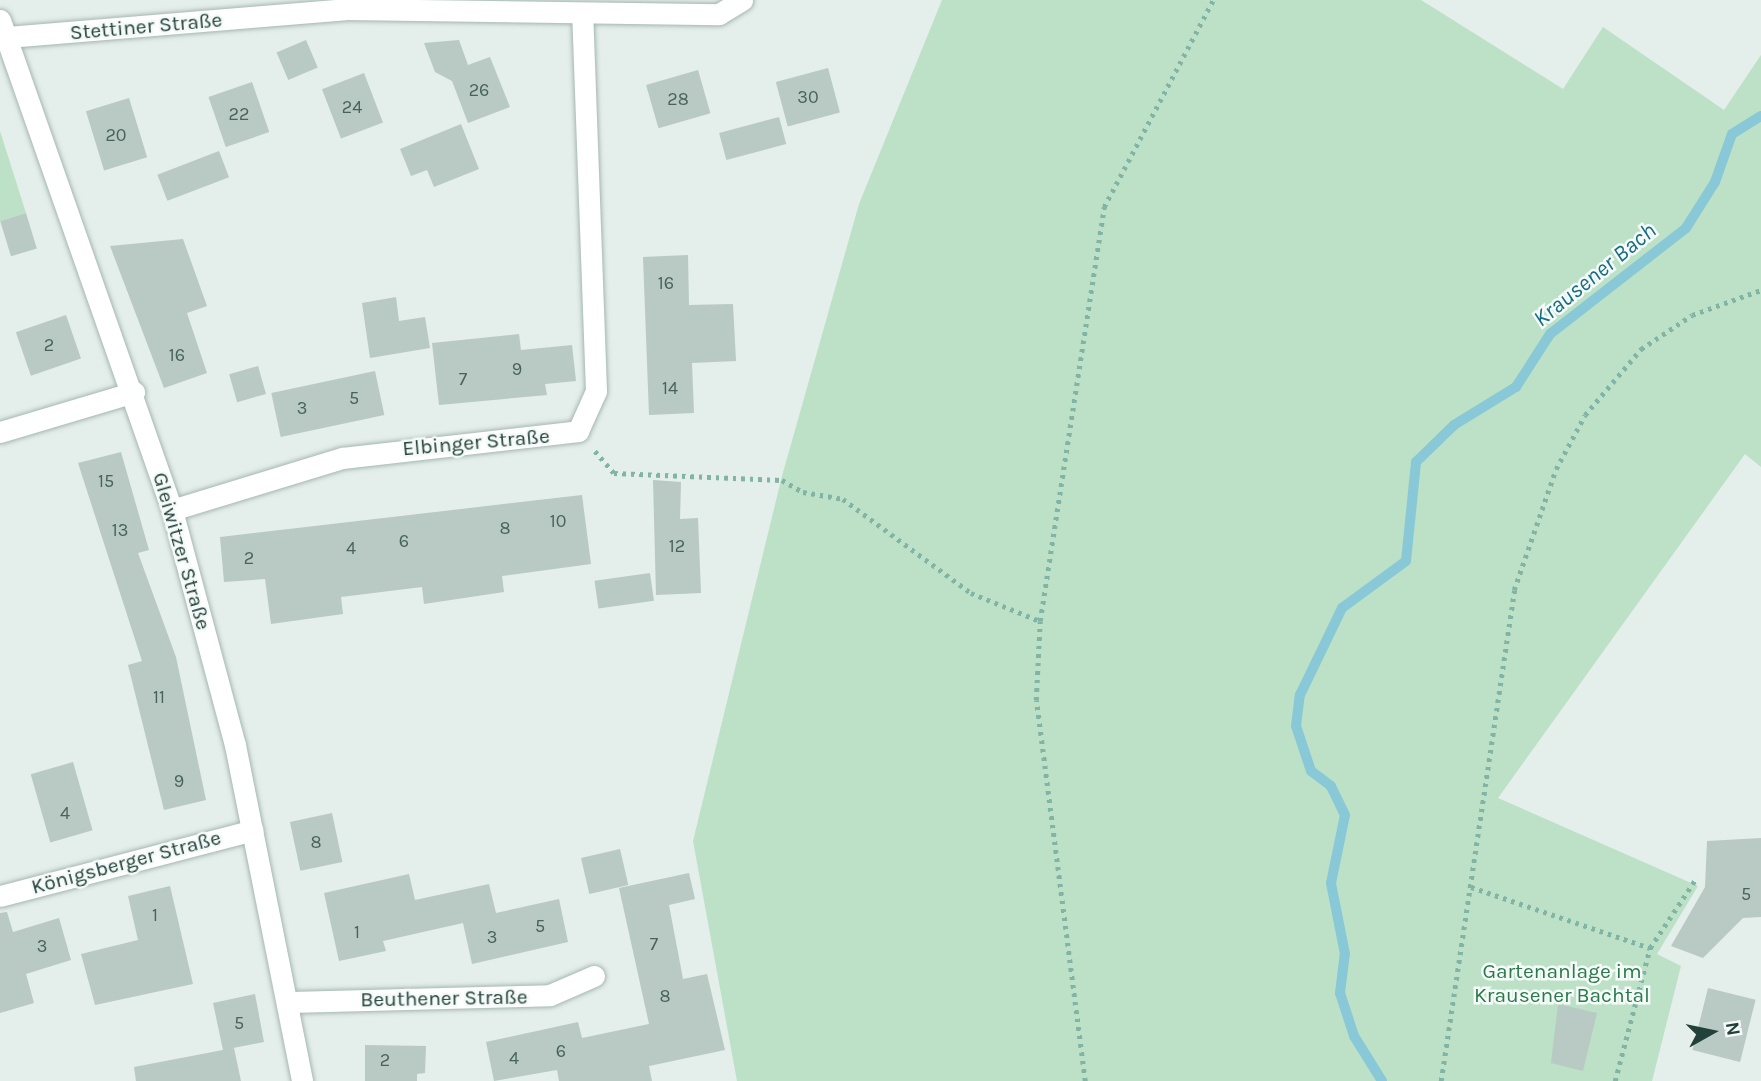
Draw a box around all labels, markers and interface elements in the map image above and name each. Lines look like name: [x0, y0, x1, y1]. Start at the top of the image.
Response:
street label: Stettiner Straße: [69, 7, 223, 45]
house number: 26: [469, 79, 489, 101]
house number: 30: [797, 86, 819, 108]
house number: 28: [667, 88, 689, 110]
house number: 24: [342, 96, 362, 118]
house number: 22: [229, 103, 249, 125]
house number: 20: [105, 124, 127, 146]
water label: Krausener Bach: [1528, 217, 1662, 333]
house number: 16: [658, 272, 674, 294]
house number: 2: [44, 334, 54, 356]
house number: 16: [169, 344, 185, 366]
house number: 9: [512, 358, 522, 380]
house number: 7: [459, 368, 467, 390]
house number: 14: [662, 377, 678, 399]
house number: 5: [349, 387, 359, 409]
house number: 3: [297, 397, 307, 419]
street label: Elbinger Straße: [401, 423, 551, 461]
street label: Gleiwitzer Straße: [147, 469, 217, 633]
house number: 15: [98, 470, 114, 492]
house number: 10: [550, 510, 566, 532]
house number: 8: [499, 517, 511, 539]
house number: 13: [112, 519, 128, 541]
house number: 6: [399, 530, 409, 552]
house number: 12: [669, 535, 685, 557]
house number: 4: [346, 537, 356, 559]
house number: 2: [244, 547, 254, 569]
house number: 11: [153, 686, 165, 708]
house number: 9: [174, 770, 184, 792]
house number: 4: [60, 802, 70, 824]
street label: Königsberger Straße: [28, 825, 224, 899]
house number: 8: [310, 831, 322, 853]
house number: 5: [1741, 883, 1751, 905]
house number: 1: [152, 904, 158, 926]
house number: 5: [535, 915, 545, 937]
house number: 1: [354, 921, 360, 943]
house number: 3: [487, 926, 497, 948]
house number: 7: [650, 933, 658, 955]
house number: 3: [37, 935, 47, 957]
park label: Gartenanlage im Krausener Bachtal: [1474, 958, 1650, 1008]
street label: Beuthener Straße: [360, 984, 528, 1012]
house number: 8: [659, 985, 671, 1007]
north arrow: [1677, 997, 1747, 1067]
house number: 5: [234, 1012, 244, 1034]
text: N: [1721, 1020, 1745, 1037]
house number: 6: [556, 1040, 566, 1062]
house number: 4: [509, 1047, 519, 1069]
house number: 2: [380, 1049, 390, 1071]

